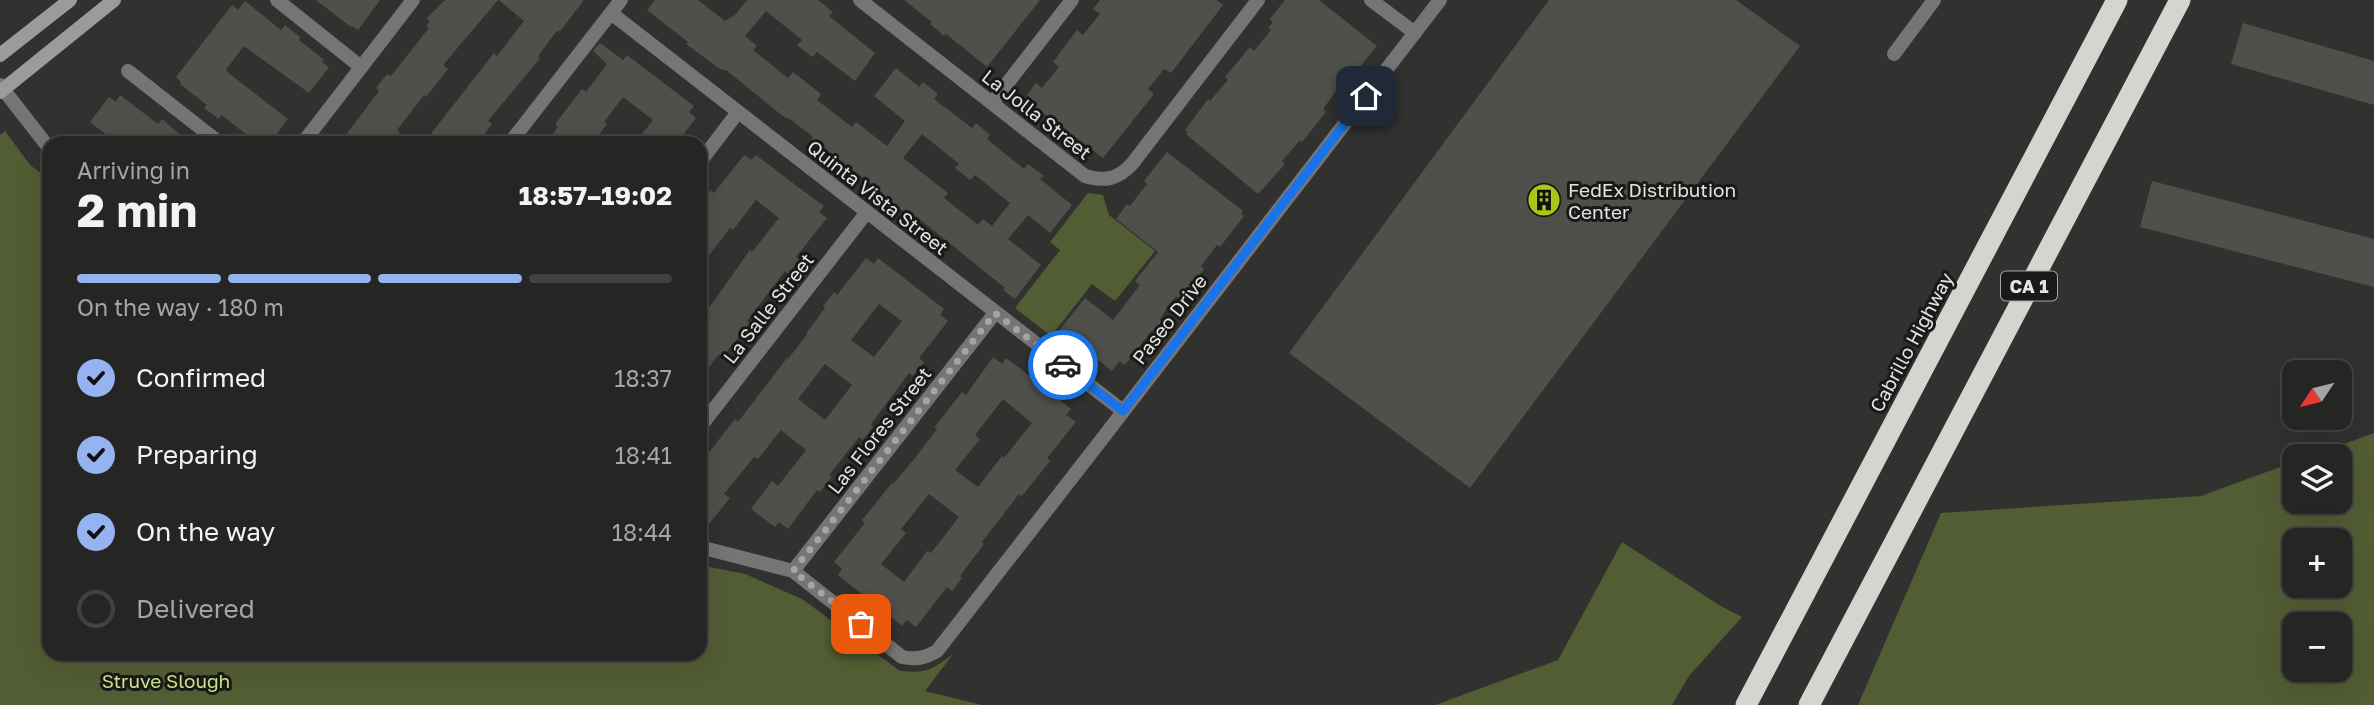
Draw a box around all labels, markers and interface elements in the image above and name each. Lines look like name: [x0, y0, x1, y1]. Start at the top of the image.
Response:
street label: La Jolla Street: [978, 64, 1096, 164]
pin: [1336, 66, 1396, 126]
icon: home: [1347, 77, 1385, 115]
street label: Quinta Vista Street: [803, 135, 953, 259]
text: Arriving in: [77, 156, 190, 184]
place label: FedEx Distribution Center: [1568, 178, 1736, 223]
text: 18:57–19:02: [519, 180, 672, 211]
building icon: FedEx Distribution Center: [1525, 181, 1563, 219]
text: 2 min: [77, 182, 197, 237]
street label: La Salle Street: [718, 248, 818, 368]
street label: Cabrillo Highway: [1865, 268, 1958, 416]
street label: Paseo Drive: [1127, 270, 1211, 368]
road number: CA 1: [2001, 272, 2057, 300]
text: On the way · 180 m: [77, 293, 284, 321]
courier: [1028, 330, 1098, 400]
icon: car: [1044, 346, 1082, 384]
icon: check: [77, 359, 115, 397]
north arrow: [2282, 360, 2352, 430]
map controls: [2282, 360, 2352, 682]
text: Confirmed: [136, 362, 266, 393]
street label: Las Flores Street: [822, 362, 936, 498]
text: 18:37: [614, 364, 672, 392]
icon: check: [77, 436, 115, 474]
text: Preparing: [136, 439, 258, 470]
text: 18:41: [615, 441, 672, 469]
button: layers: [2282, 444, 2352, 514]
icon: check: [77, 513, 115, 551]
text: On the way: [136, 516, 275, 547]
text: 18:44: [612, 518, 672, 546]
button: +: [2282, 528, 2352, 598]
text: Delivered: [136, 593, 255, 624]
pin: [831, 594, 891, 654]
icon: bag: [842, 605, 880, 643]
button: −: [2282, 612, 2352, 682]
park label: Struve Slough: [102, 669, 230, 692]

